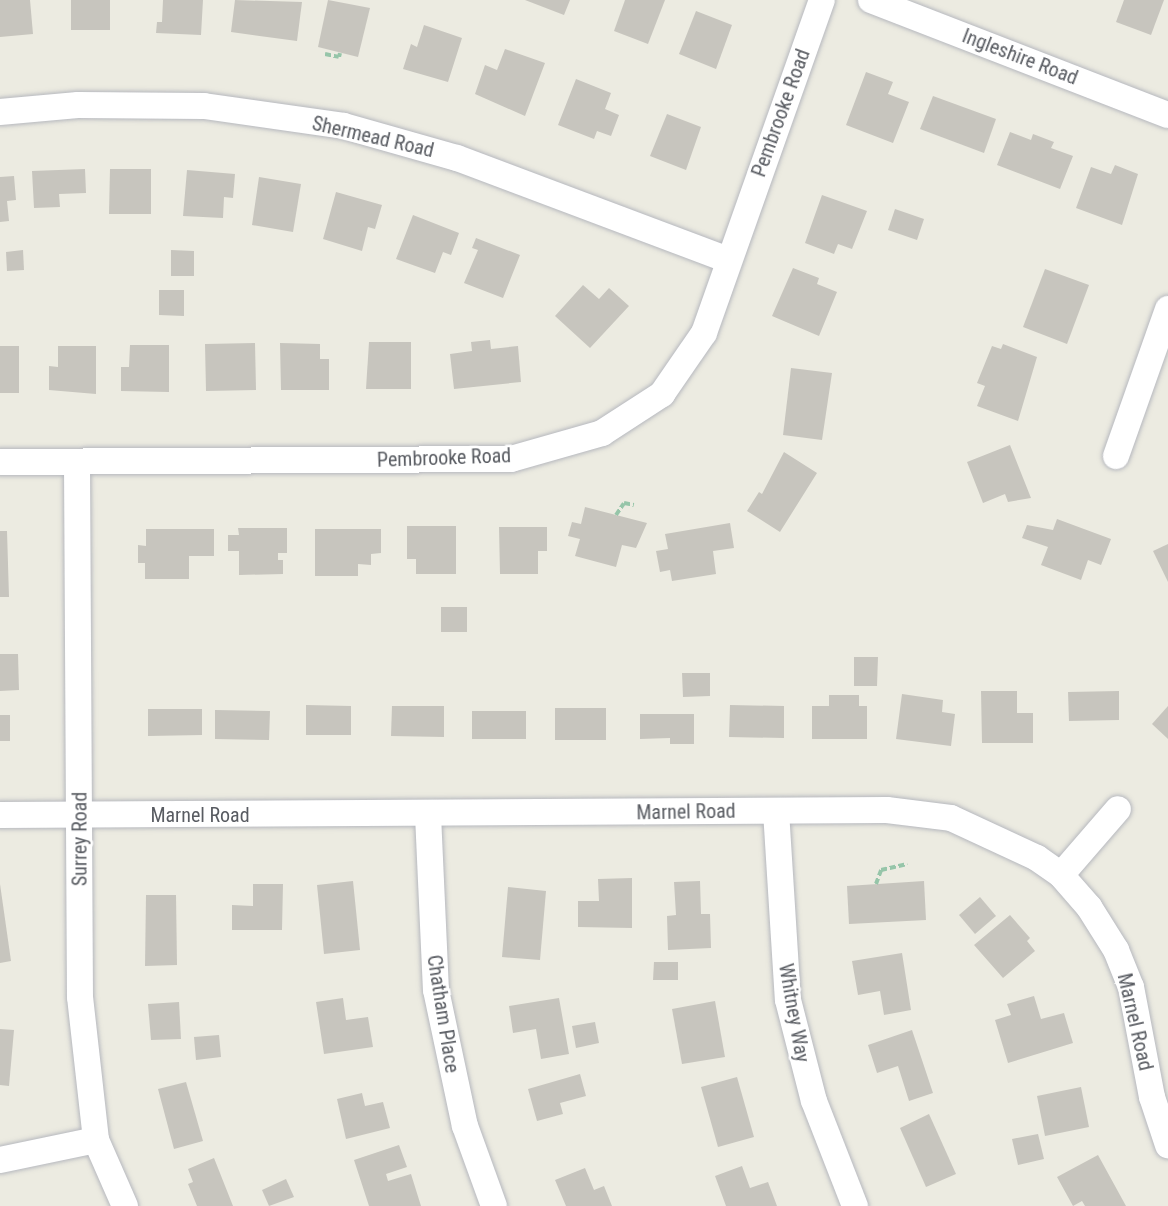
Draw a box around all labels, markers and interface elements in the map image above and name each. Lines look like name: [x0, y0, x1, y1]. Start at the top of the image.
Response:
street label: Ingleshire Road: [959, 24, 1081, 90]
street label: Pembrooke Road: [747, 46, 815, 180]
street label: Shermead Road: [310, 111, 436, 163]
street label: Pembrooke Road: [377, 444, 511, 472]
street label: Surrey Road: [68, 792, 92, 886]
street label: Marnel Road: [636, 799, 736, 825]
street label: Marnel Road: [150, 803, 250, 827]
street label: Chatham Place: [422, 953, 464, 1075]
street label: Whitney Way: [774, 962, 814, 1064]
street label: Marnel Road: [1112, 971, 1158, 1073]

